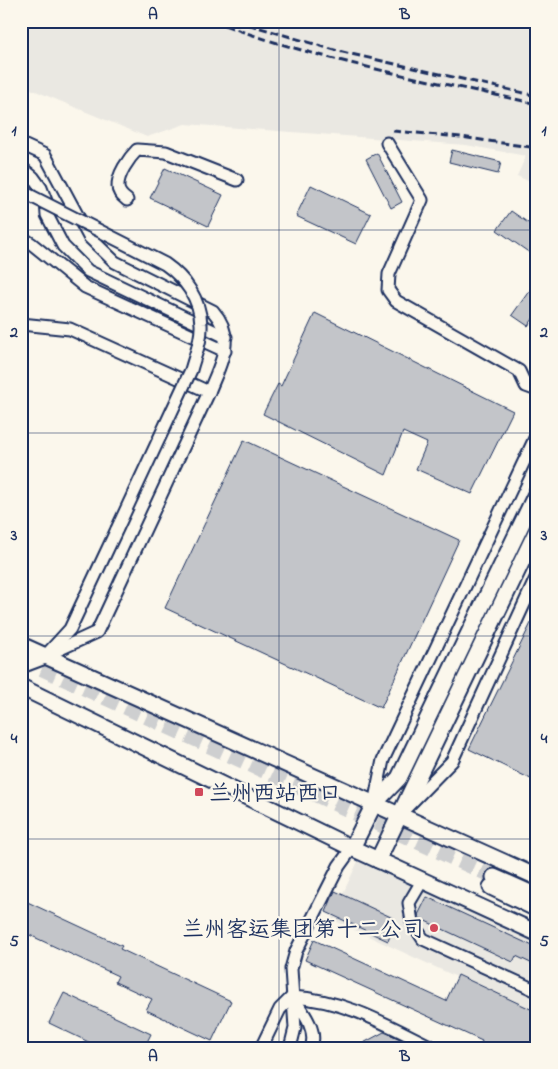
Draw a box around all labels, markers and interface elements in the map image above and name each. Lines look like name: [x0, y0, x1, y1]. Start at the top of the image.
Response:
text: A: [148, 3, 158, 27]
text: B: [399, 3, 411, 27]
text: 1: [11, 119, 17, 143]
text: 1: [541, 119, 547, 143]
text: 2: [9, 321, 18, 345]
text: 2: [539, 321, 548, 345]
text: 3: [10, 524, 18, 548]
text: 3: [540, 524, 548, 548]
text: 4: [10, 727, 18, 751]
text: 4: [540, 727, 548, 751]
place label: 兰州西站西口: [209, 779, 341, 811]
marker: 兰州西站西口: [193, 786, 205, 798]
place label: 兰州客运集团第十二公司: [182, 915, 424, 947]
marker: 兰州客运集团第十二公司: [428, 922, 440, 934]
text: 5: [9, 930, 19, 954]
text: 5: [539, 930, 549, 954]
text: A: [148, 1045, 158, 1069]
text: B: [399, 1045, 411, 1069]

